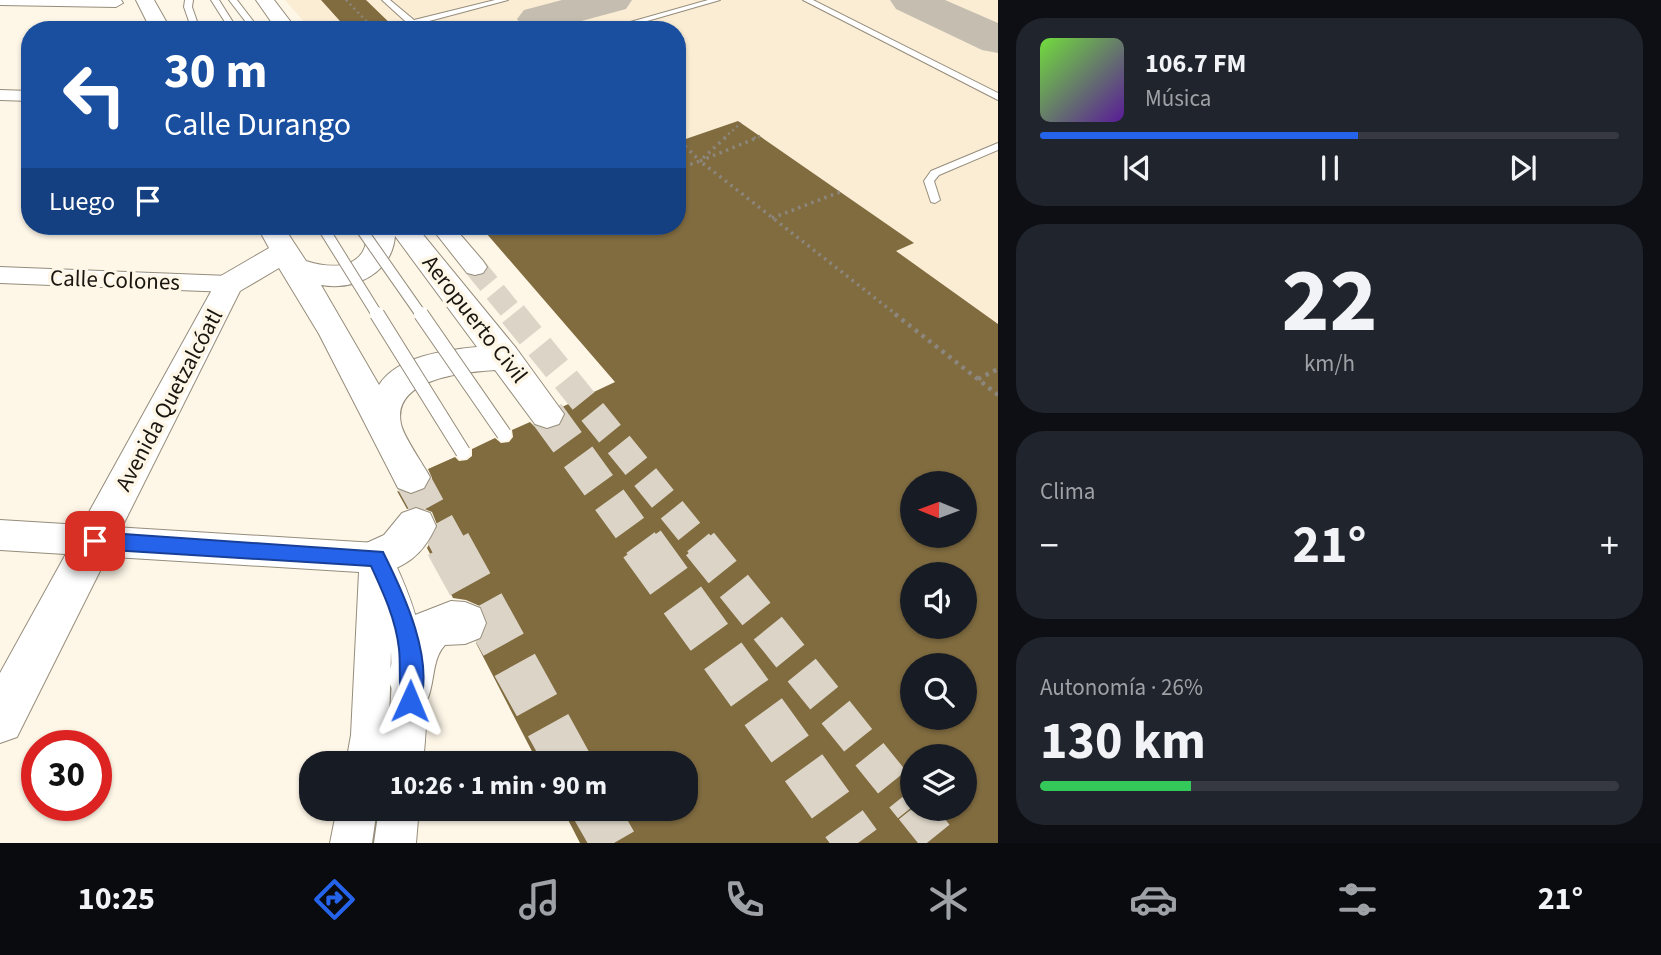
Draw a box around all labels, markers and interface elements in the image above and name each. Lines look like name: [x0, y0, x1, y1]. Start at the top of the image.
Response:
text: 30 m: [164, 37, 268, 107]
text: 106.7 FM: [1145, 45, 1246, 82]
icon: left: [49, 49, 140, 140]
text: Música: [1145, 82, 1211, 115]
text: Calle Durango: [164, 102, 351, 148]
icon: previous: [1118, 149, 1156, 187]
icon: pause: [1311, 149, 1349, 187]
icon: next: [1504, 149, 1542, 187]
icon: arrive: [129, 182, 167, 220]
text: Luego: [49, 183, 115, 220]
text: 22: [1281, 237, 1378, 366]
street label: Aeropuerto Civil: [414, 248, 536, 390]
street label: Calle Colones: [49, 261, 181, 299]
street label: Avenida Quetzalcóatl: [107, 303, 231, 497]
text: km/h: [1304, 347, 1355, 380]
north arrow: [900, 471, 976, 548]
map controls: [900, 471, 977, 821]
text: Clima: [1040, 475, 1095, 508]
text: 21°: [1293, 509, 1366, 583]
pin: [65, 511, 125, 571]
text: −: [1040, 519, 1059, 573]
text: +: [1600, 519, 1619, 573]
icon: arrive: [76, 522, 114, 560]
button: sound: [900, 562, 977, 639]
button: search: [900, 653, 977, 730]
position arrow: [373, 664, 447, 738]
text: Autonomía · 26%: [1040, 671, 1203, 704]
text: 130 km: [1040, 705, 1206, 779]
speed limit sign: 30: [21, 730, 112, 821]
button: layers: [900, 744, 977, 821]
text: 10:26 · 1 min · 90 m: [390, 767, 607, 804]
icon: directions: [310, 875, 359, 924]
icon: music: [515, 875, 564, 924]
icon: phone: [720, 875, 769, 924]
icon: climate: [924, 875, 973, 924]
icon: car: [1129, 875, 1178, 924]
icon: filters: [1333, 875, 1382, 924]
text: 10:25: [78, 876, 155, 922]
text: 21°: [1538, 876, 1583, 922]

